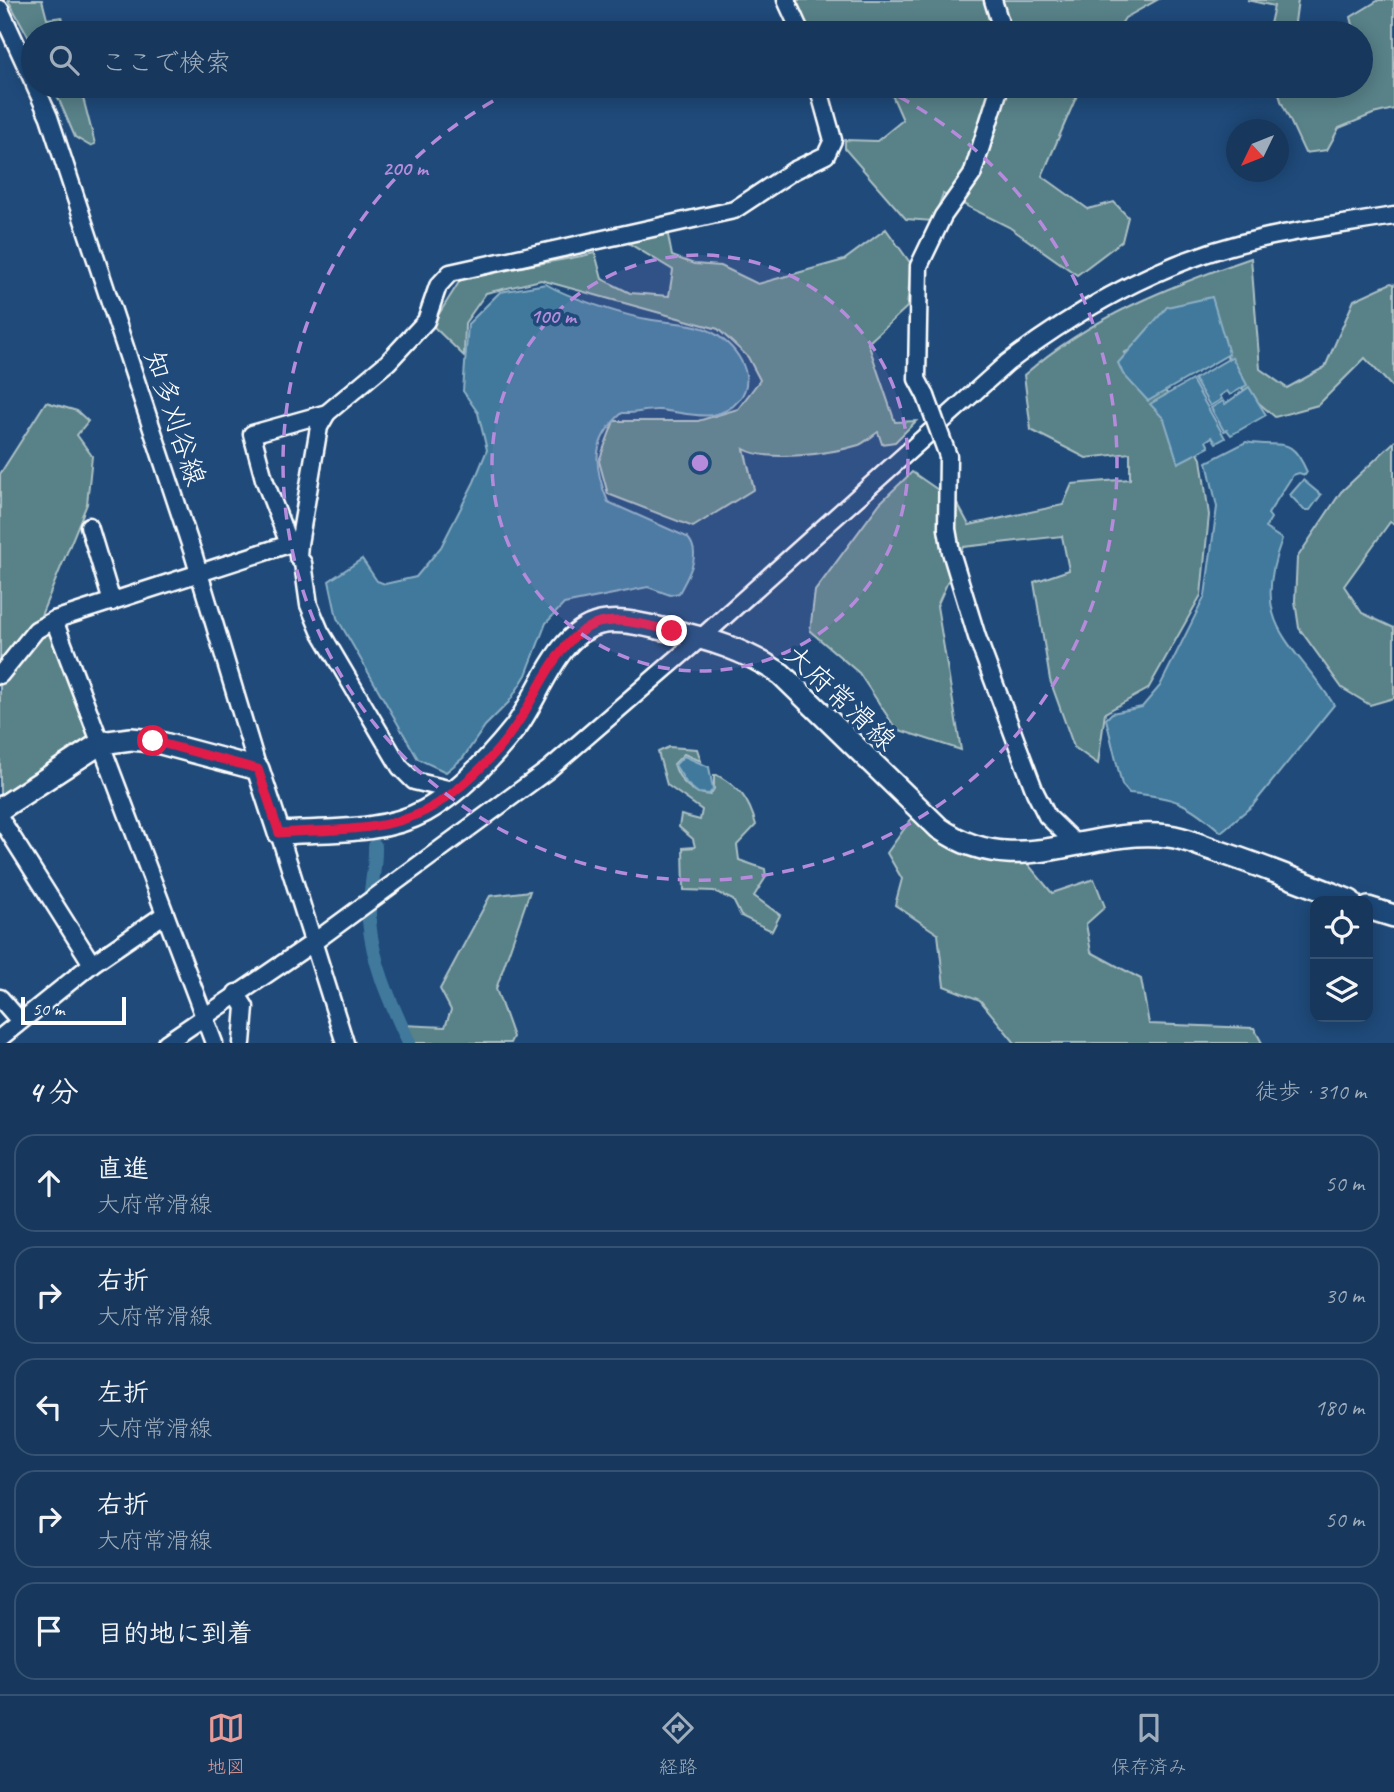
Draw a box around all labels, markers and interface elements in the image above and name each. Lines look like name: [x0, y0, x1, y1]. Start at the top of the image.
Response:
search box: [21, 21, 1373, 98]
icon: search: [45, 41, 83, 79]
text: ここで検索: [101, 46, 231, 79]
north arrow: [1226, 119, 1289, 182]
text: 200 m: [382, 155, 430, 181]
text: 100 m: [530, 303, 578, 329]
street label: 知多刈谷線: [137, 346, 214, 490]
centre of rings: [688, 451, 712, 475]
route end: [656, 615, 687, 646]
street label: 大府常滑線: [778, 637, 904, 758]
route start: [137, 725, 168, 756]
map controls: [1310, 896, 1373, 1022]
button: locate: [1310, 896, 1373, 959]
button: layers: [1310, 959, 1373, 1022]
scale bar: [21, 994, 126, 1026]
text: 50 m: [32, 997, 64, 1021]
text: 4 分: [28, 1073, 79, 1111]
text: 徒歩 · 310 m: [1255, 1077, 1366, 1106]
text: 直進: [97, 1152, 149, 1185]
icon: ahead: [30, 1164, 68, 1202]
text: 50 m: [1325, 1169, 1364, 1198]
text: 大府常滑線: [97, 1190, 212, 1219]
text: 右折: [97, 1264, 149, 1297]
icon: right: [30, 1276, 68, 1314]
text: 30 m: [1325, 1281, 1364, 1310]
text: 大府常滑線: [97, 1302, 212, 1331]
text: 左折: [97, 1376, 149, 1409]
icon: left: [30, 1388, 68, 1426]
text: 180 m: [1315, 1393, 1364, 1422]
text: 大府常滑線: [97, 1414, 212, 1443]
text: 右折: [97, 1488, 149, 1521]
icon: right: [30, 1500, 68, 1538]
text: 50 m: [1325, 1505, 1364, 1534]
text: 大府常滑線: [97, 1526, 212, 1555]
icon: arrive: [30, 1612, 68, 1650]
text: 目的地に到着: [97, 1617, 253, 1650]
tab: 地図: [207, 1709, 245, 1779]
tab: 経路: [659, 1709, 697, 1779]
tab: 保存済み: [1111, 1709, 1187, 1779]

